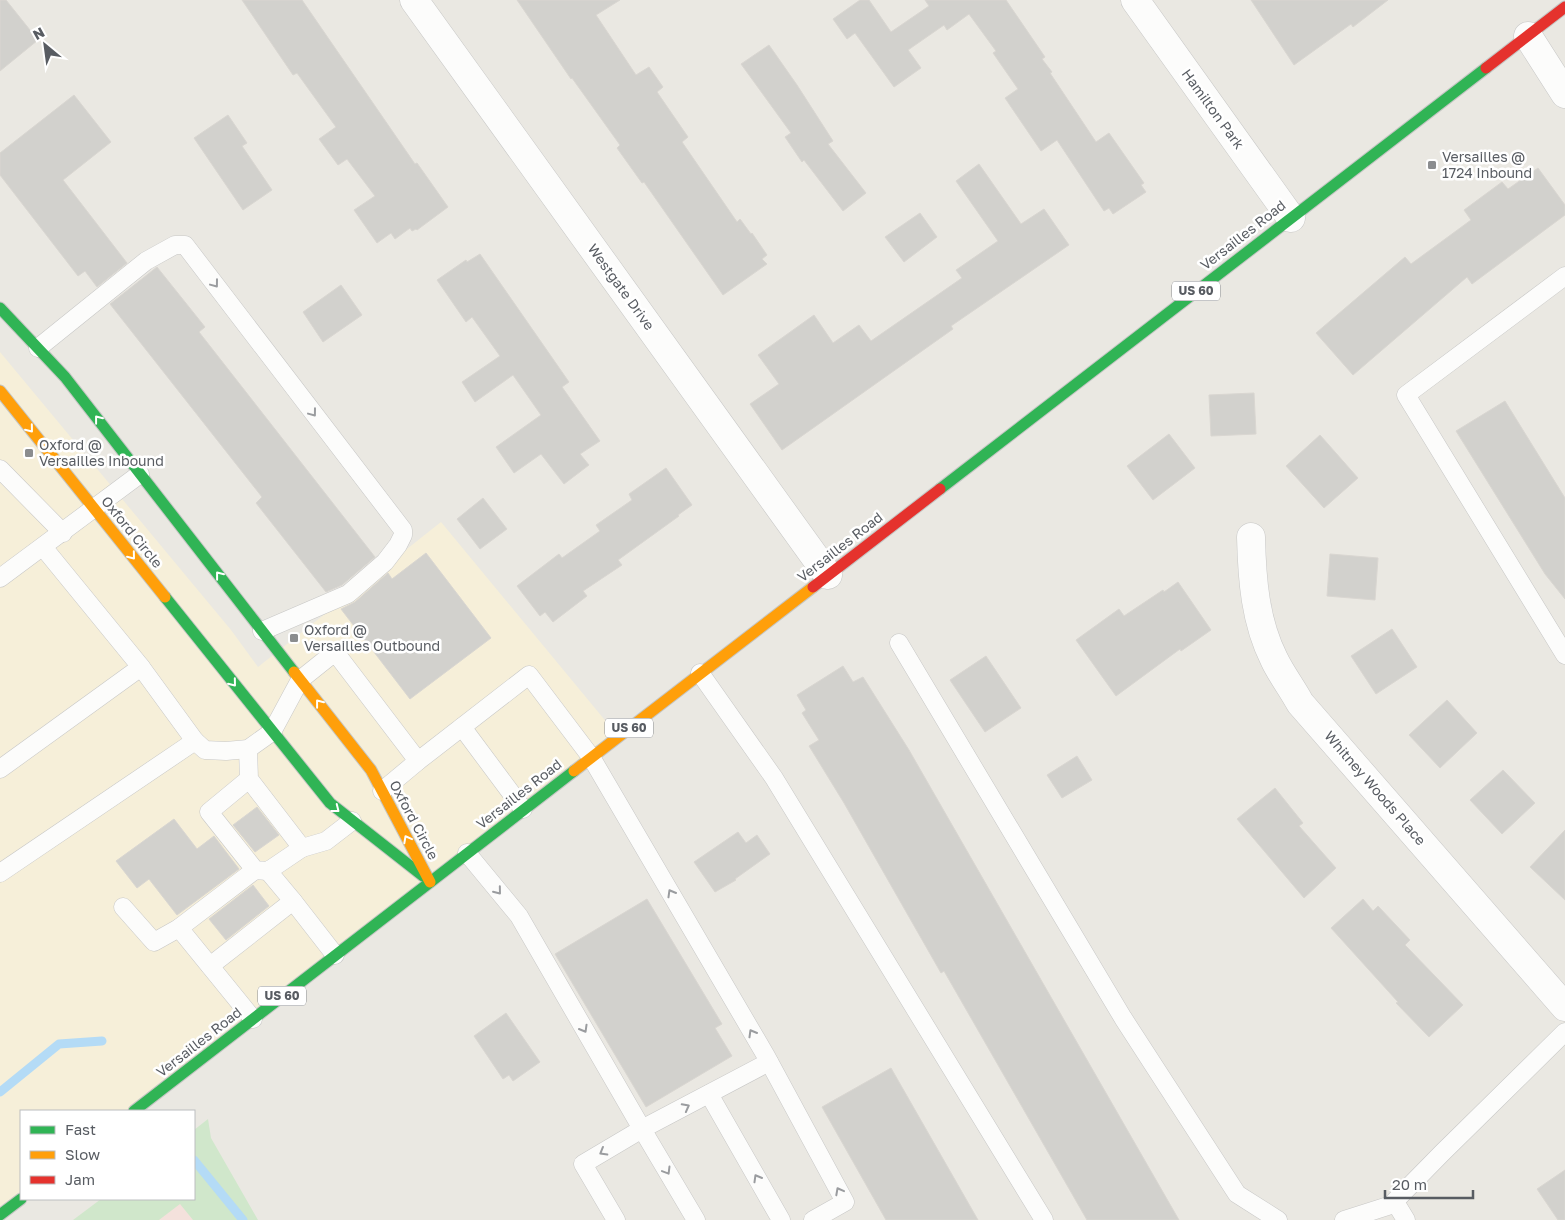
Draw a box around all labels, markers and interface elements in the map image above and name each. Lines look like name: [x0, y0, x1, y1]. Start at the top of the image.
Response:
north arrow: [20, 20, 70, 70]
text: N: [30, 23, 47, 43]
street label: Hamilton Park: [1179, 65, 1248, 152]
place label: Versailles @ 1724 Inbound: [1442, 148, 1532, 181]
marker: Versailles @ 1724 Inbound: [1426, 159, 1438, 171]
street label: Versailles Road: [1197, 196, 1289, 273]
street label: Westgate Drive: [584, 240, 658, 333]
one-way arrow: [209, 278, 217, 287]
road number: US 60: [1172, 282, 1220, 300]
one-way arrow: [308, 407, 316, 416]
one-way arrow: [95, 416, 103, 425]
one-way arrow: [25, 424, 34, 433]
place label: Oxford @ Versailles Inbound: [39, 436, 164, 469]
marker: Oxford @ Versailles Inbound: [23, 447, 35, 459]
street label: Oxford Circle: [98, 492, 166, 571]
street label: Versailles Road: [794, 508, 886, 585]
one-way arrow: [126, 550, 134, 559]
one-way arrow: [216, 572, 224, 581]
place label: Oxford @ Versailles Outbound: [304, 621, 440, 654]
marker: Oxford @ Versailles Outbound: [288, 632, 300, 644]
one-way arrow: [228, 677, 236, 686]
one-way arrow: [316, 700, 324, 709]
road number: US 60: [605, 718, 653, 738]
street label: Whitney Woods Place: [1321, 727, 1430, 848]
street label: Versailles Road: [473, 755, 565, 832]
street label: Oxford Circle: [386, 777, 442, 862]
one-way arrow: [331, 803, 340, 812]
one-way arrow: [403, 835, 413, 844]
one-way arrow: [492, 885, 501, 894]
one-way arrow: [667, 889, 677, 898]
road number: US 60: [258, 986, 306, 1006]
street label: Versailles Road: [153, 1003, 245, 1080]
one-way arrow: [577, 1023, 587, 1032]
one-way arrow: [749, 1029, 759, 1038]
one-way arrow: [680, 1103, 689, 1113]
legend: [20, 1110, 195, 1200]
text: Fast: [65, 1120, 96, 1138]
text: Slow: [65, 1145, 100, 1163]
one-way arrow: [599, 1146, 608, 1156]
one-way arrow: [661, 1166, 671, 1175]
scale bar: [1385, 1168, 1472, 1200]
text: Jam: [65, 1170, 95, 1188]
one-way arrow: [753, 1174, 763, 1183]
text: 20 m: [1392, 1175, 1427, 1193]
one-way arrow: [835, 1187, 845, 1196]

